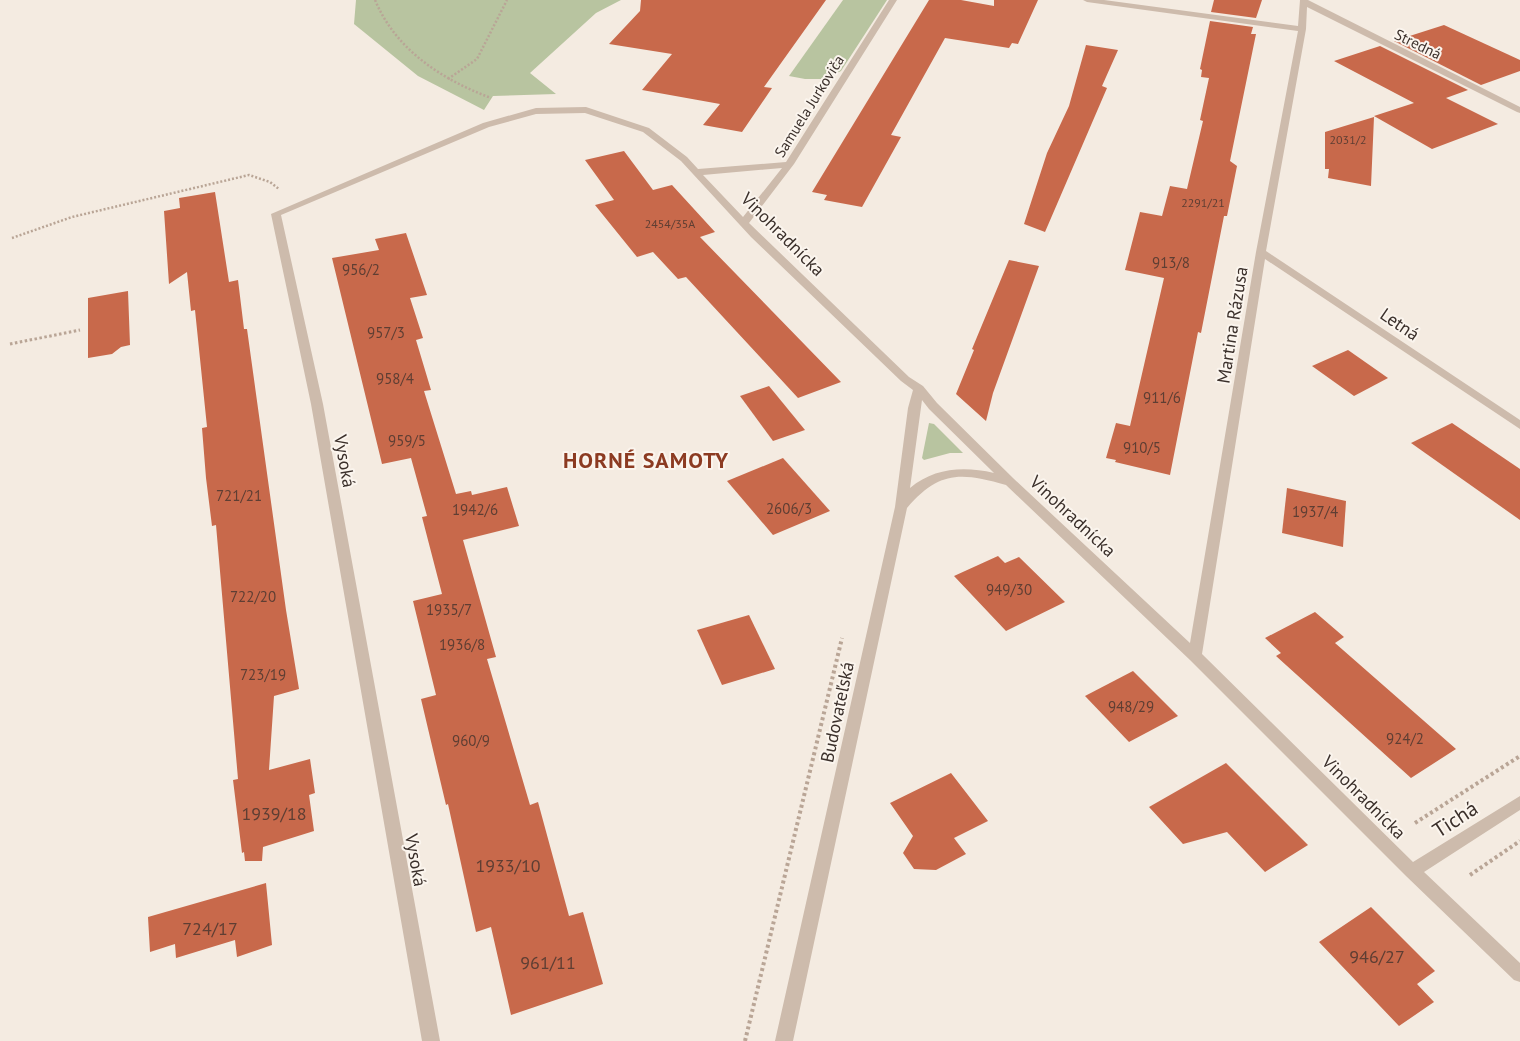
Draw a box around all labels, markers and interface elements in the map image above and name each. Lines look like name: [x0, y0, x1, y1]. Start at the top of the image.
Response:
street label: Stredná: [1392, 25, 1444, 63]
street label: Samuela Jurkoviča: [770, 51, 848, 161]
house number: 2031/2: [1330, 132, 1366, 147]
street label: Vinohradnícka: [735, 186, 830, 281]
house number: 2291/21: [1181, 195, 1225, 210]
house number: 2454/35A: [645, 216, 695, 231]
house number: 913/8: [1152, 253, 1190, 272]
house number: 956/2: [342, 260, 380, 279]
street label: Martina Rázusa: [1211, 265, 1253, 385]
street label: Letná: [1376, 303, 1424, 345]
house number: 957/3: [367, 323, 405, 342]
house number: 958/4: [376, 369, 414, 388]
house number: 911/6: [1143, 388, 1181, 407]
house number: 959/5: [388, 431, 426, 450]
street label: Vysoká: [329, 432, 361, 489]
house number: 910/5: [1123, 438, 1161, 457]
district label: HORNÉ SAMOTY: [563, 446, 729, 474]
street label: Vinohradnícka: [1024, 470, 1121, 562]
house number: 721/21: [216, 486, 262, 505]
house number: 2606/3: [766, 499, 812, 518]
house number: 1942/6: [452, 500, 498, 519]
house number: 1937/4: [1292, 502, 1338, 521]
house number: 949/30: [986, 580, 1032, 599]
house number: 722/20: [230, 587, 276, 606]
house number: 1935/7: [426, 600, 472, 619]
house number: 1936/8: [439, 635, 485, 654]
street label: Budovateľská: [815, 660, 859, 764]
house number: 723/19: [240, 665, 286, 684]
house number: 948/29: [1108, 697, 1154, 716]
house number: 924/2: [1386, 729, 1424, 748]
house number: 960/9: [452, 731, 490, 750]
street label: Vinohradnícka: [1316, 749, 1411, 844]
street label: Tichá: [1427, 794, 1483, 844]
house number: 1939/18: [241, 802, 307, 825]
street label: Vysoká: [400, 831, 432, 888]
house number: 1933/10: [475, 854, 541, 877]
house number: 724/17: [182, 917, 238, 940]
house number: 946/27: [1349, 945, 1405, 968]
house number: 961/11: [520, 951, 576, 974]

